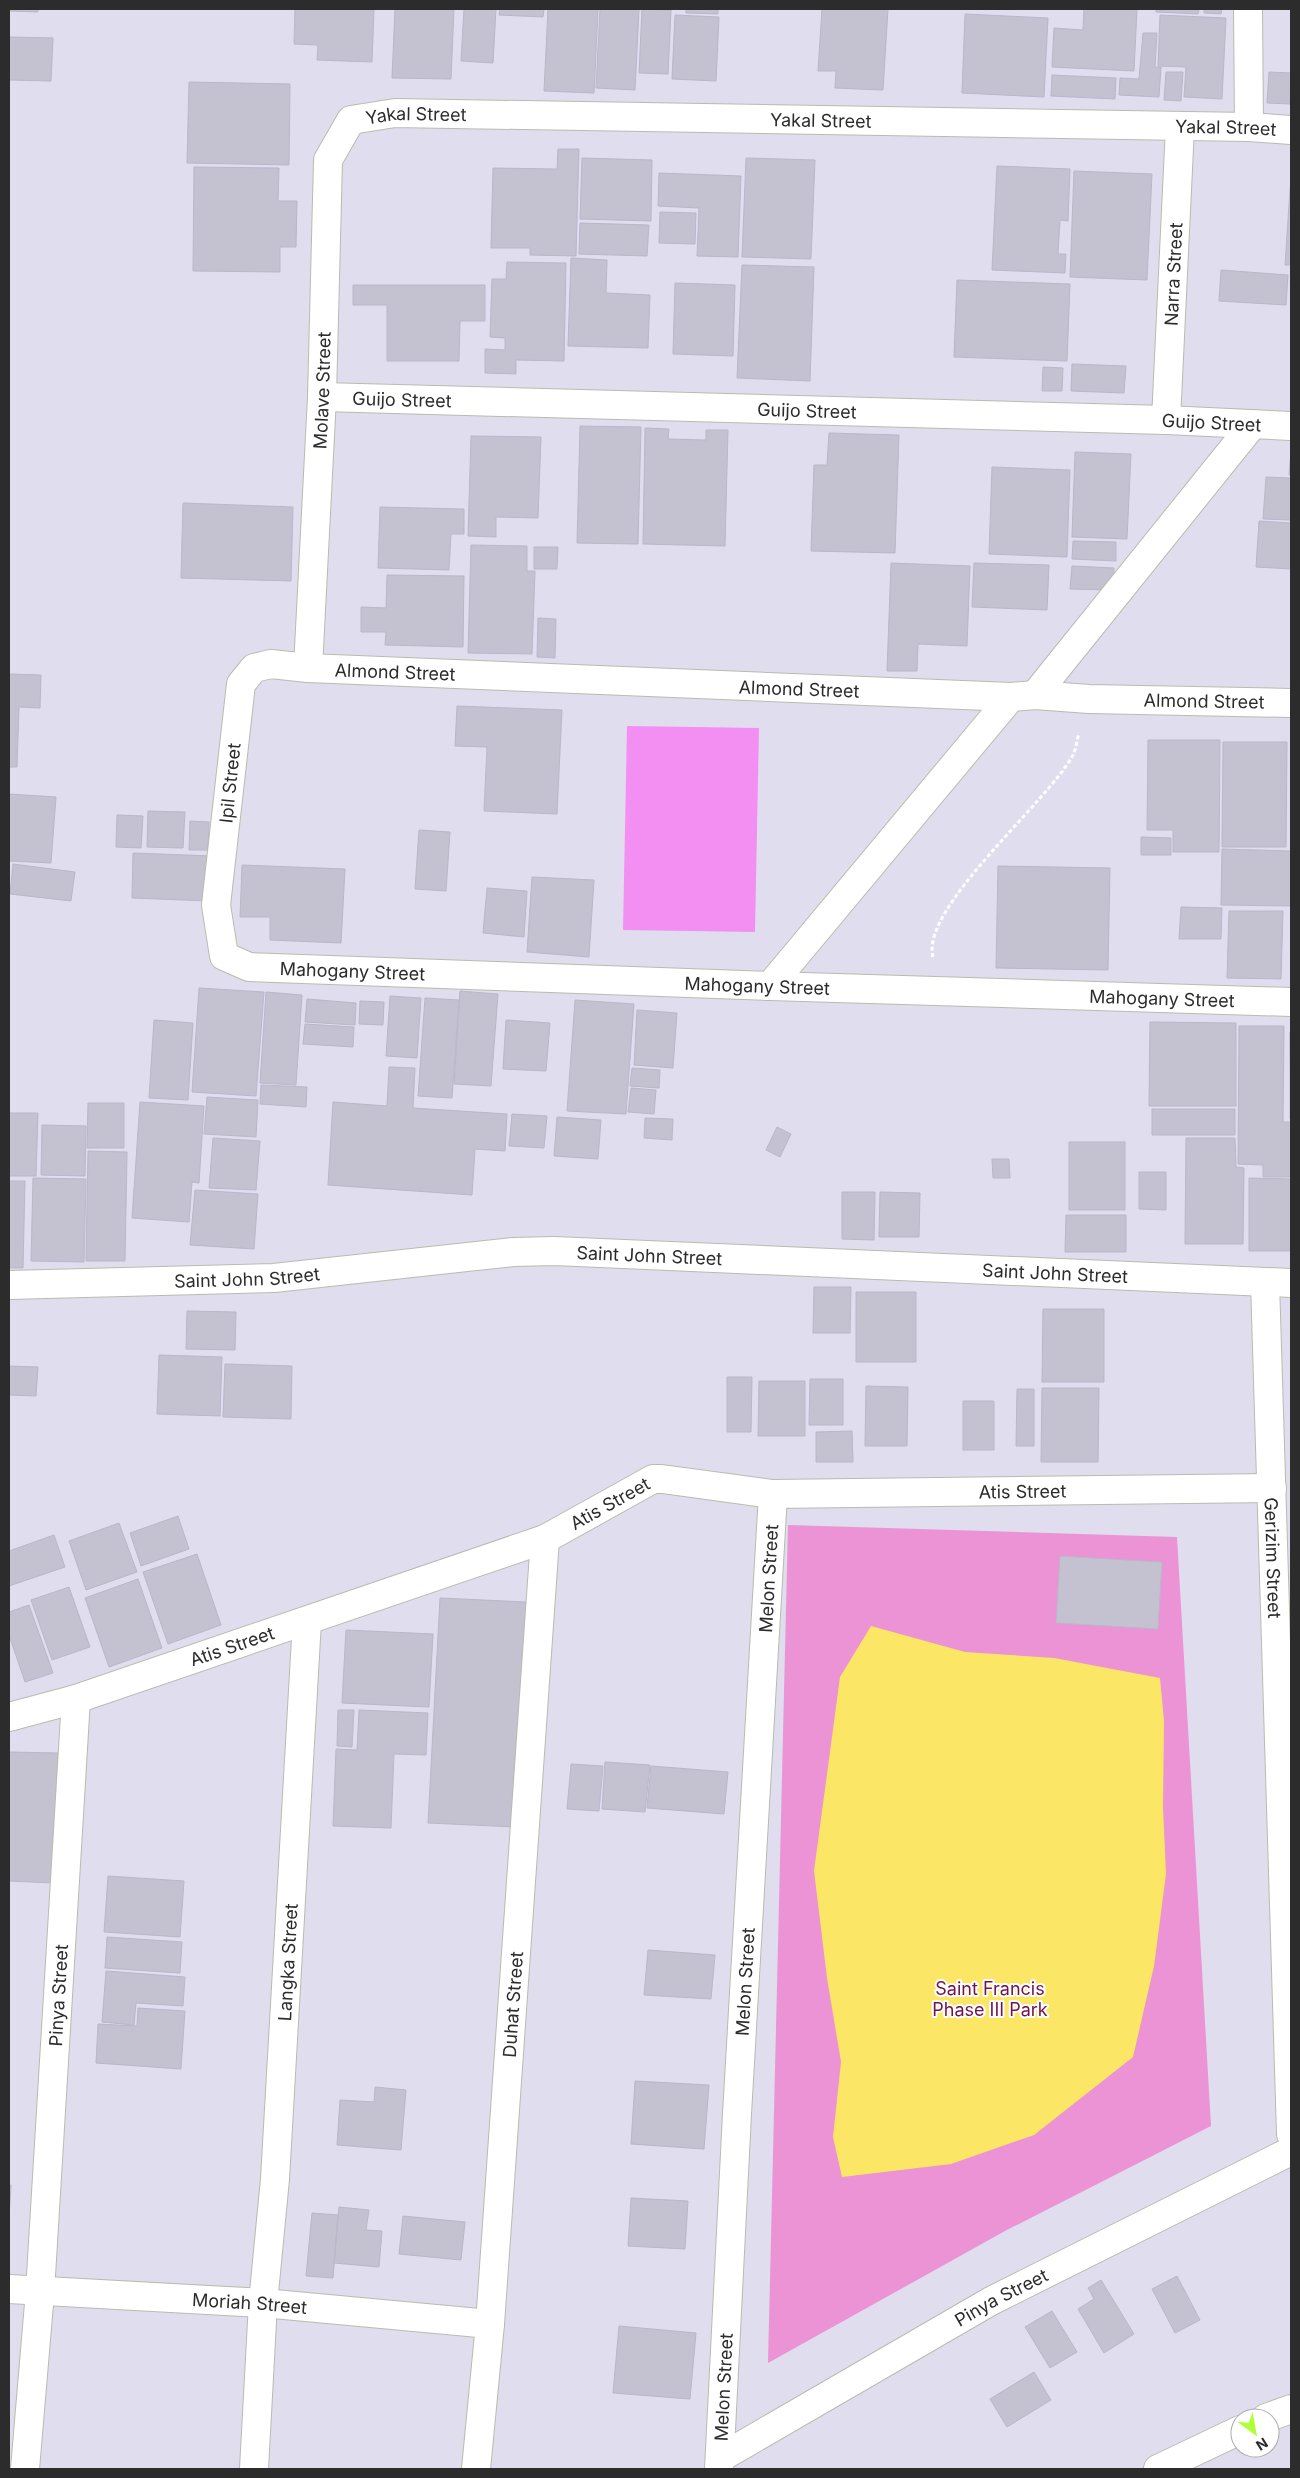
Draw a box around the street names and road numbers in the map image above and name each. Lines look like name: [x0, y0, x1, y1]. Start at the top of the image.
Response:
street label: Yakal Street: [364, 102, 467, 128]
street label: Yakal Street: [770, 109, 872, 131]
street label: Yakal Street: [1175, 115, 1277, 139]
street label: Narra Street: [1160, 222, 1186, 326]
street label: Molave Street: [309, 331, 334, 450]
street label: Guijo Street: [352, 387, 452, 411]
street label: Guijo Street: [757, 398, 857, 422]
street label: Guijo Street: [1161, 409, 1262, 435]
street label: Almond Street: [334, 659, 456, 685]
street label: Almond Street: [738, 676, 860, 702]
street label: Almond Street: [1143, 689, 1265, 713]
street label: Ipil Street: [215, 742, 245, 824]
street label: Mahogany Street: [279, 958, 426, 984]
street label: Mahogany Street: [684, 972, 830, 998]
street label: Mahogany Street: [1089, 985, 1235, 1011]
street label: Saint John Street: [576, 1241, 723, 1269]
street label: Saint John Street: [982, 1259, 1128, 1286]
street label: Saint John Street: [174, 1263, 321, 1291]
street label: Atis Street: [566, 1472, 653, 1534]
street label: Atis Street: [979, 1480, 1067, 1502]
street label: Gerizim Street: [1261, 1497, 1286, 1619]
street label: Melon Street: [754, 1524, 782, 1633]
street label: Atis Street: [187, 1622, 277, 1670]
street label: Langka Street: [274, 1903, 301, 2022]
street label: Melon Street: [731, 1927, 758, 2036]
street label: Pinya Street: [44, 1943, 72, 2047]
street label: Duhat Street: [498, 1951, 527, 2058]
street label: Pinya Street: [951, 2264, 1051, 2330]
street label: Moriah Street: [192, 2289, 308, 2318]
street label: Melon Street: [710, 2332, 736, 2442]

